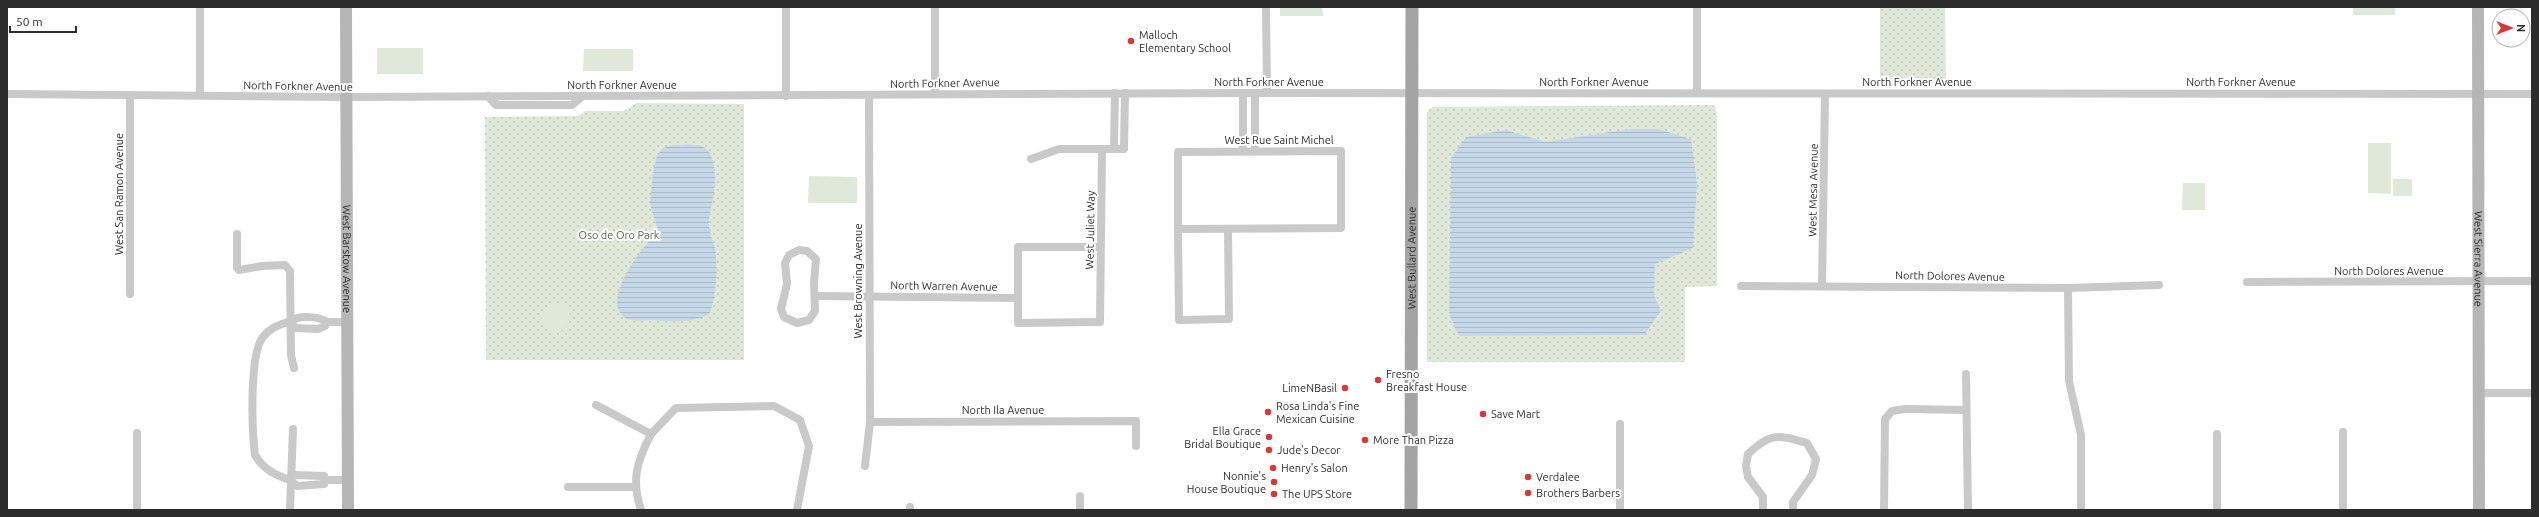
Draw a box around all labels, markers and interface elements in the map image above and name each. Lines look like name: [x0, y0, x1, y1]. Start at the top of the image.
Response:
scale bar: [10, 8, 76, 34]
north arrow: [2491, 8, 2531, 48]
text: 50 m: [16, 15, 43, 28]
text: N: [2515, 24, 2527, 32]
place label: Malloch Elementary School: [1139, 29, 1231, 54]
marker: Malloch Elementary School: [1126, 36, 1136, 46]
street label: North Forkner Avenue: [890, 76, 1000, 90]
street label: North Forkner Avenue: [1214, 76, 1324, 88]
street label: North Forkner Avenue: [1539, 76, 1649, 88]
street label: North Forkner Avenue: [1862, 76, 1972, 88]
street label: North Forkner Avenue: [2186, 76, 2296, 88]
street label: North Forkner Avenue: [243, 79, 353, 93]
street label: North Forkner Avenue: [567, 79, 677, 91]
street label: West San Ramon Avenue: [113, 133, 125, 255]
street label: West Rue Saint Michel: [1224, 134, 1334, 146]
street label: West Mesa Avenue: [1806, 143, 1820, 237]
street label: West Juliet Way: [1083, 190, 1097, 269]
street label: West Barstow Avenue: [341, 205, 353, 313]
street label: West Bullard Avenue: [1405, 207, 1418, 309]
street label: West Sierra Avenue: [2472, 211, 2485, 307]
street label: West Browning Avenue: [852, 224, 864, 338]
park label: Oso de Oro Park: [579, 229, 660, 241]
street label: North Dolores Avenue: [2334, 265, 2444, 277]
street label: North Dolores Avenue: [1895, 269, 2005, 283]
street label: North Warren Avenue: [890, 279, 998, 293]
place label: Fresno Breakfast House: [1386, 368, 1467, 393]
marker: Fresno Breakfast House: [1373, 375, 1383, 385]
place label: LimeNBasil: [1282, 382, 1337, 394]
marker: LimeNBasil: [1340, 383, 1350, 393]
place label: Rosa Linda's Fine Mexican Cuisine: [1276, 400, 1359, 425]
street label: North Ila Avenue: [962, 404, 1044, 416]
marker: Rosa Linda's Fine Mexican Cuisine: [1263, 407, 1273, 417]
place label: Save Mart: [1491, 408, 1541, 420]
marker: Save Mart: [1478, 409, 1488, 419]
place label: Ella Grace Bridal Boutique: [1184, 425, 1261, 450]
marker: Ella Grace Bridal Boutique: [1264, 432, 1274, 442]
place label: More Than Pizza: [1373, 434, 1454, 446]
marker: More Than Pizza: [1360, 435, 1370, 445]
place label: Jude's Decor: [1277, 444, 1341, 456]
marker: Jude's Decor: [1264, 445, 1274, 455]
place label: Henry's Salon: [1281, 462, 1348, 474]
marker: Henry's Salon: [1268, 463, 1278, 473]
place label: Nonnie's House Boutique: [1187, 470, 1266, 495]
place label: Verdalee: [1536, 471, 1580, 483]
marker: Verdalee: [1523, 472, 1533, 482]
marker: Nonnie's House Boutique: [1269, 477, 1279, 487]
place label: Brothers Barbers: [1536, 487, 1620, 499]
place label: The UPS Store: [1282, 488, 1352, 500]
marker: Brothers Barbers: [1523, 488, 1533, 498]
marker: The UPS Store: [1269, 489, 1279, 499]

